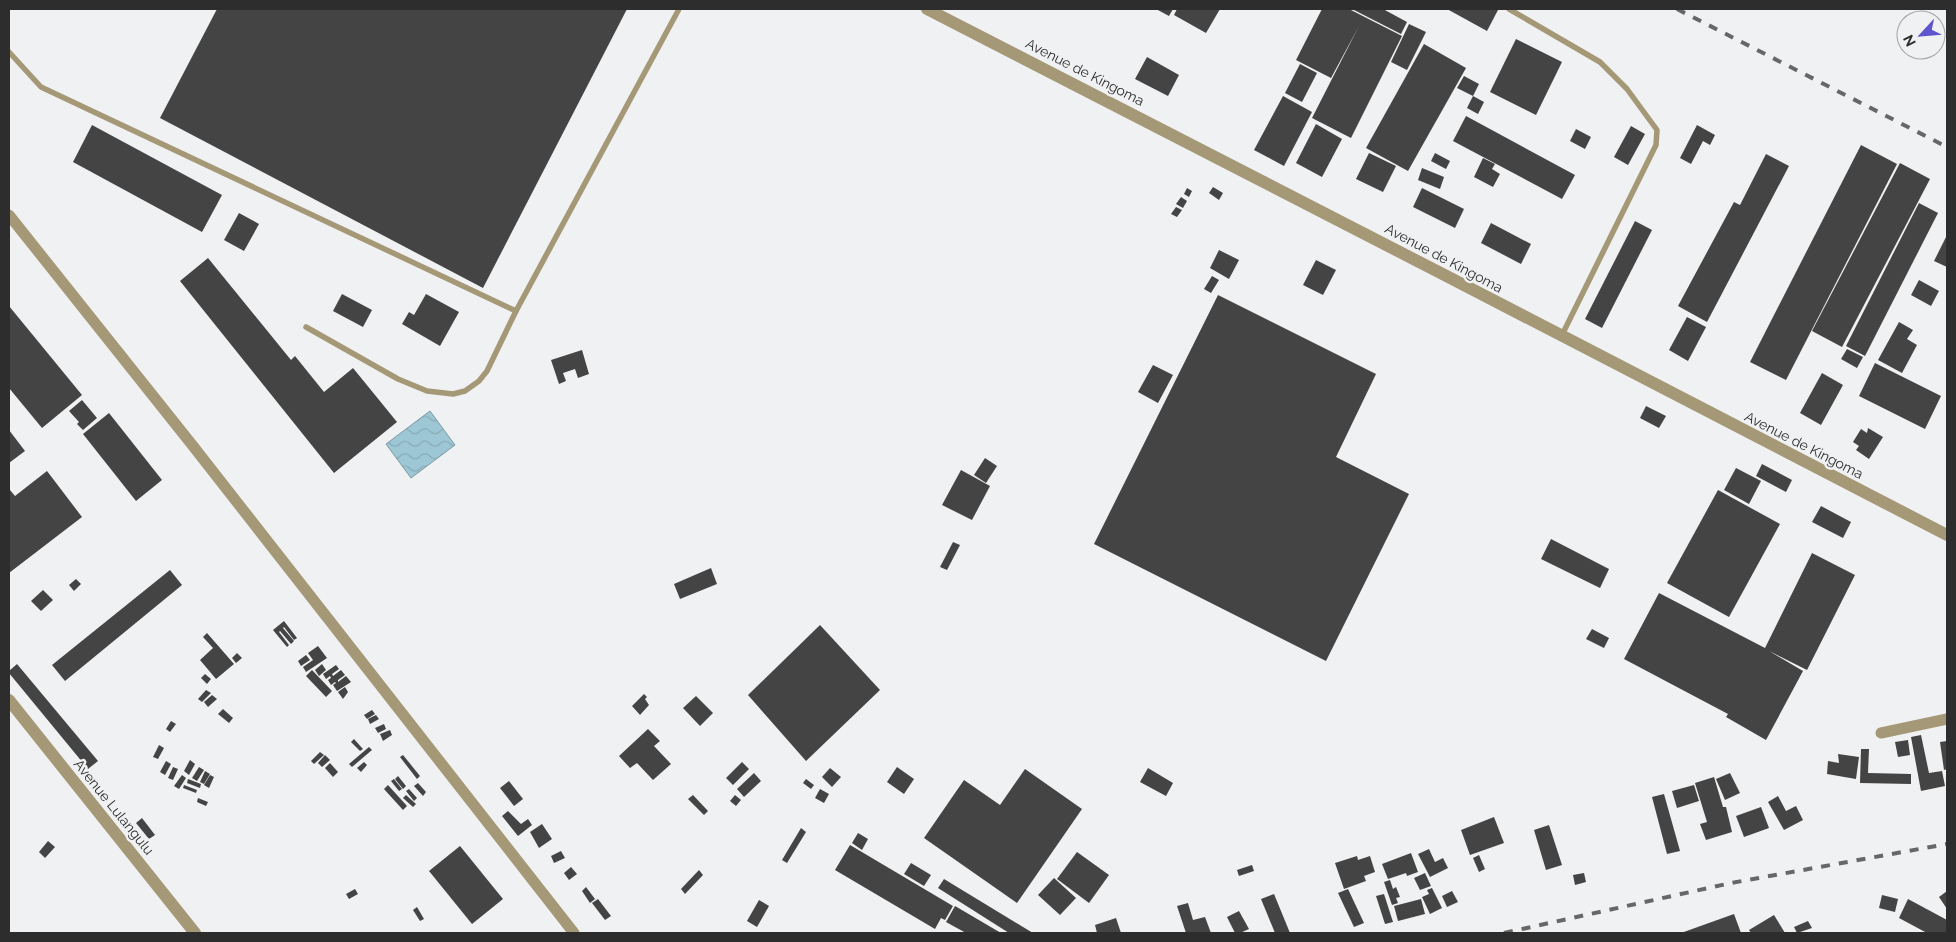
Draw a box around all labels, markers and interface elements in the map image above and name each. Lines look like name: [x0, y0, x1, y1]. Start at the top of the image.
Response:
north arrow: [1896, 10, 1946, 60]
text: N: [1900, 32, 1919, 49]
street label: Avenue de Kingoma: [1023, 35, 1147, 109]
street label: Avenue de Kingoma: [1382, 220, 1506, 296]
street label: Avenue de Kingoma: [1742, 408, 1866, 482]
street label: Avenue Lulangulu: [71, 756, 157, 858]

